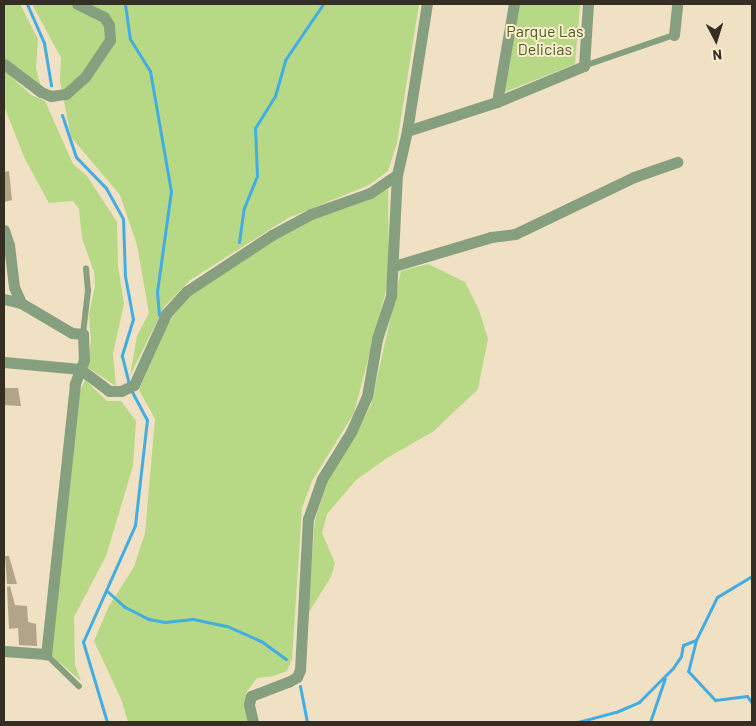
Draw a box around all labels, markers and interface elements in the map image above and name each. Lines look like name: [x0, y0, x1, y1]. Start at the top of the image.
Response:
north arrow: [691, 15, 741, 65]
park label: Parque Las Delicias: [506, 21, 584, 59]
text: N: [712, 47, 723, 64]

